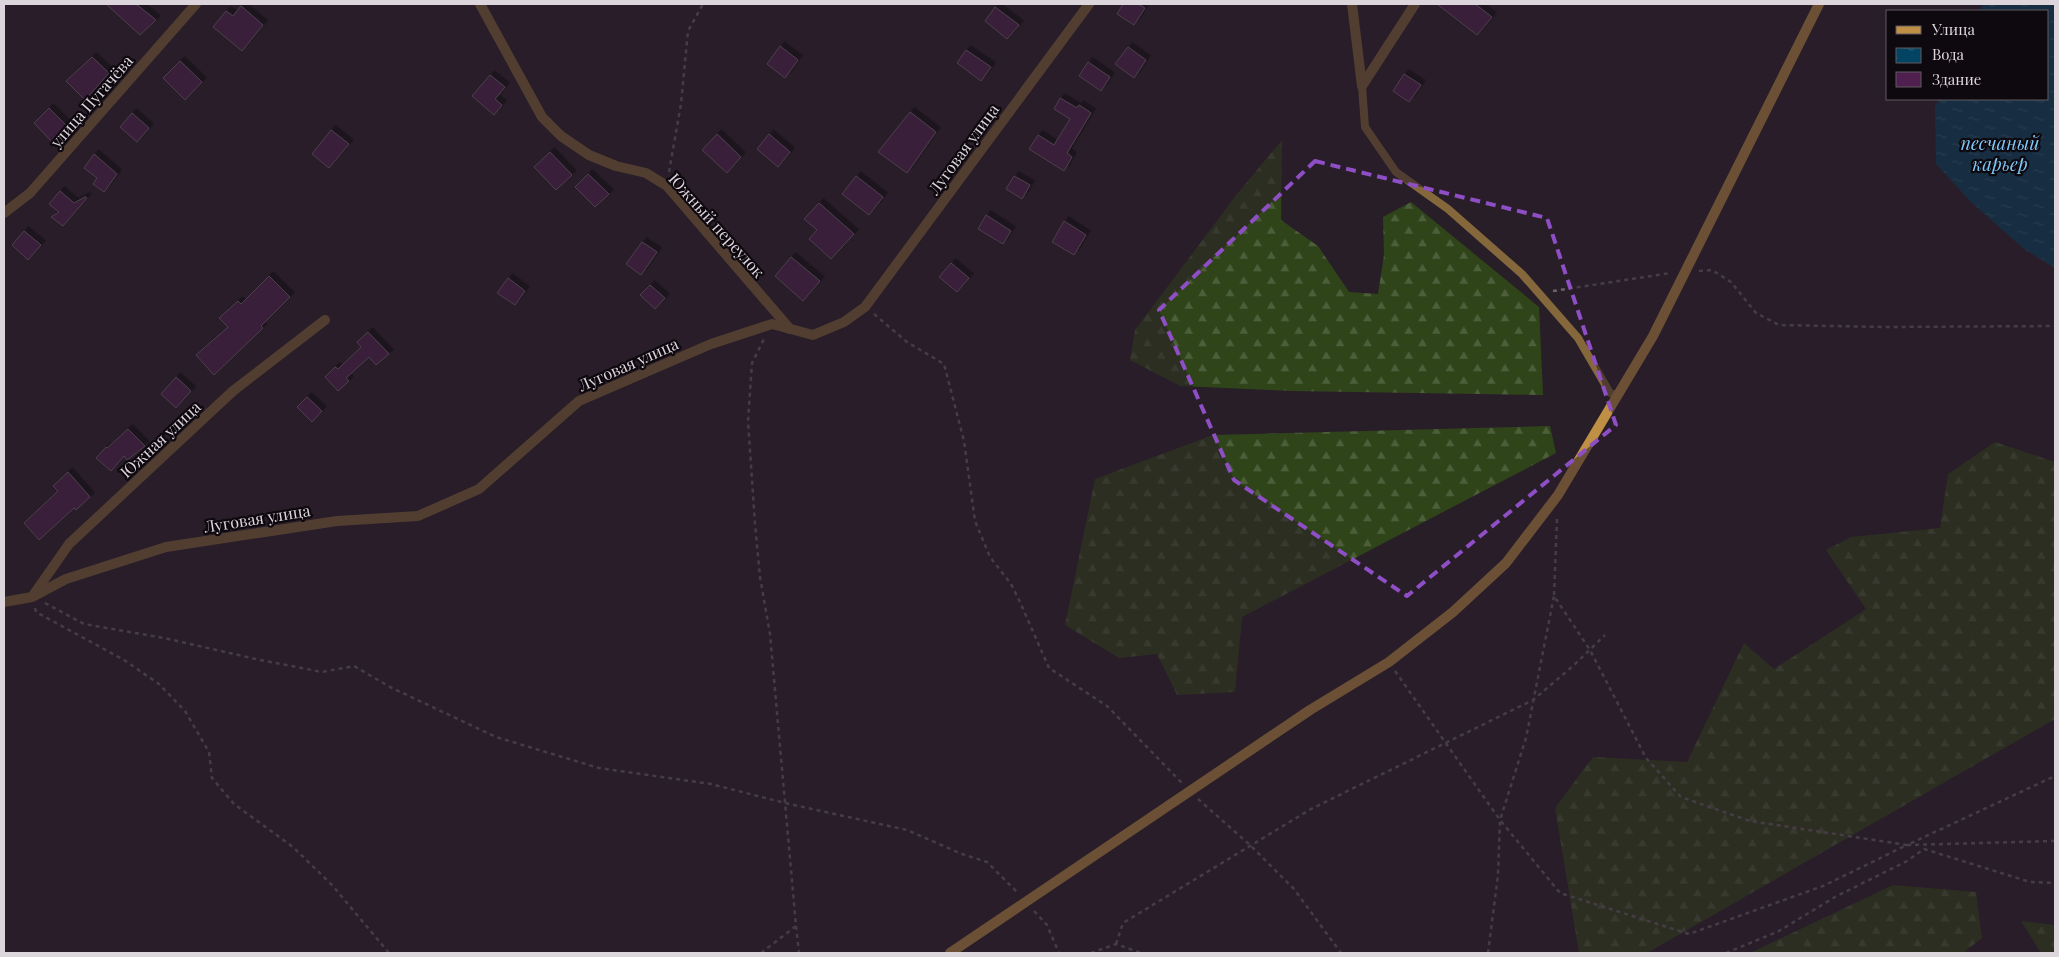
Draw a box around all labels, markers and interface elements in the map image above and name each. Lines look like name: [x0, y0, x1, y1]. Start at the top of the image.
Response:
legend: [1886, 10, 2049, 100]
text: Улица: [1931, 19, 1975, 39]
text: Вода: [1932, 44, 1965, 64]
street label: улица Пугачёва: [44, 50, 137, 152]
text: Здание: [1932, 69, 1981, 89]
street label: Луговая улица: [922, 99, 1003, 199]
water label: песчаный карьер: [1961, 131, 2040, 176]
street label: Южный переулок: [664, 168, 770, 282]
street label: Луговая улица: [574, 333, 681, 396]
street label: Южная улица: [115, 396, 205, 482]
street label: Луговая улица: [201, 499, 312, 537]

